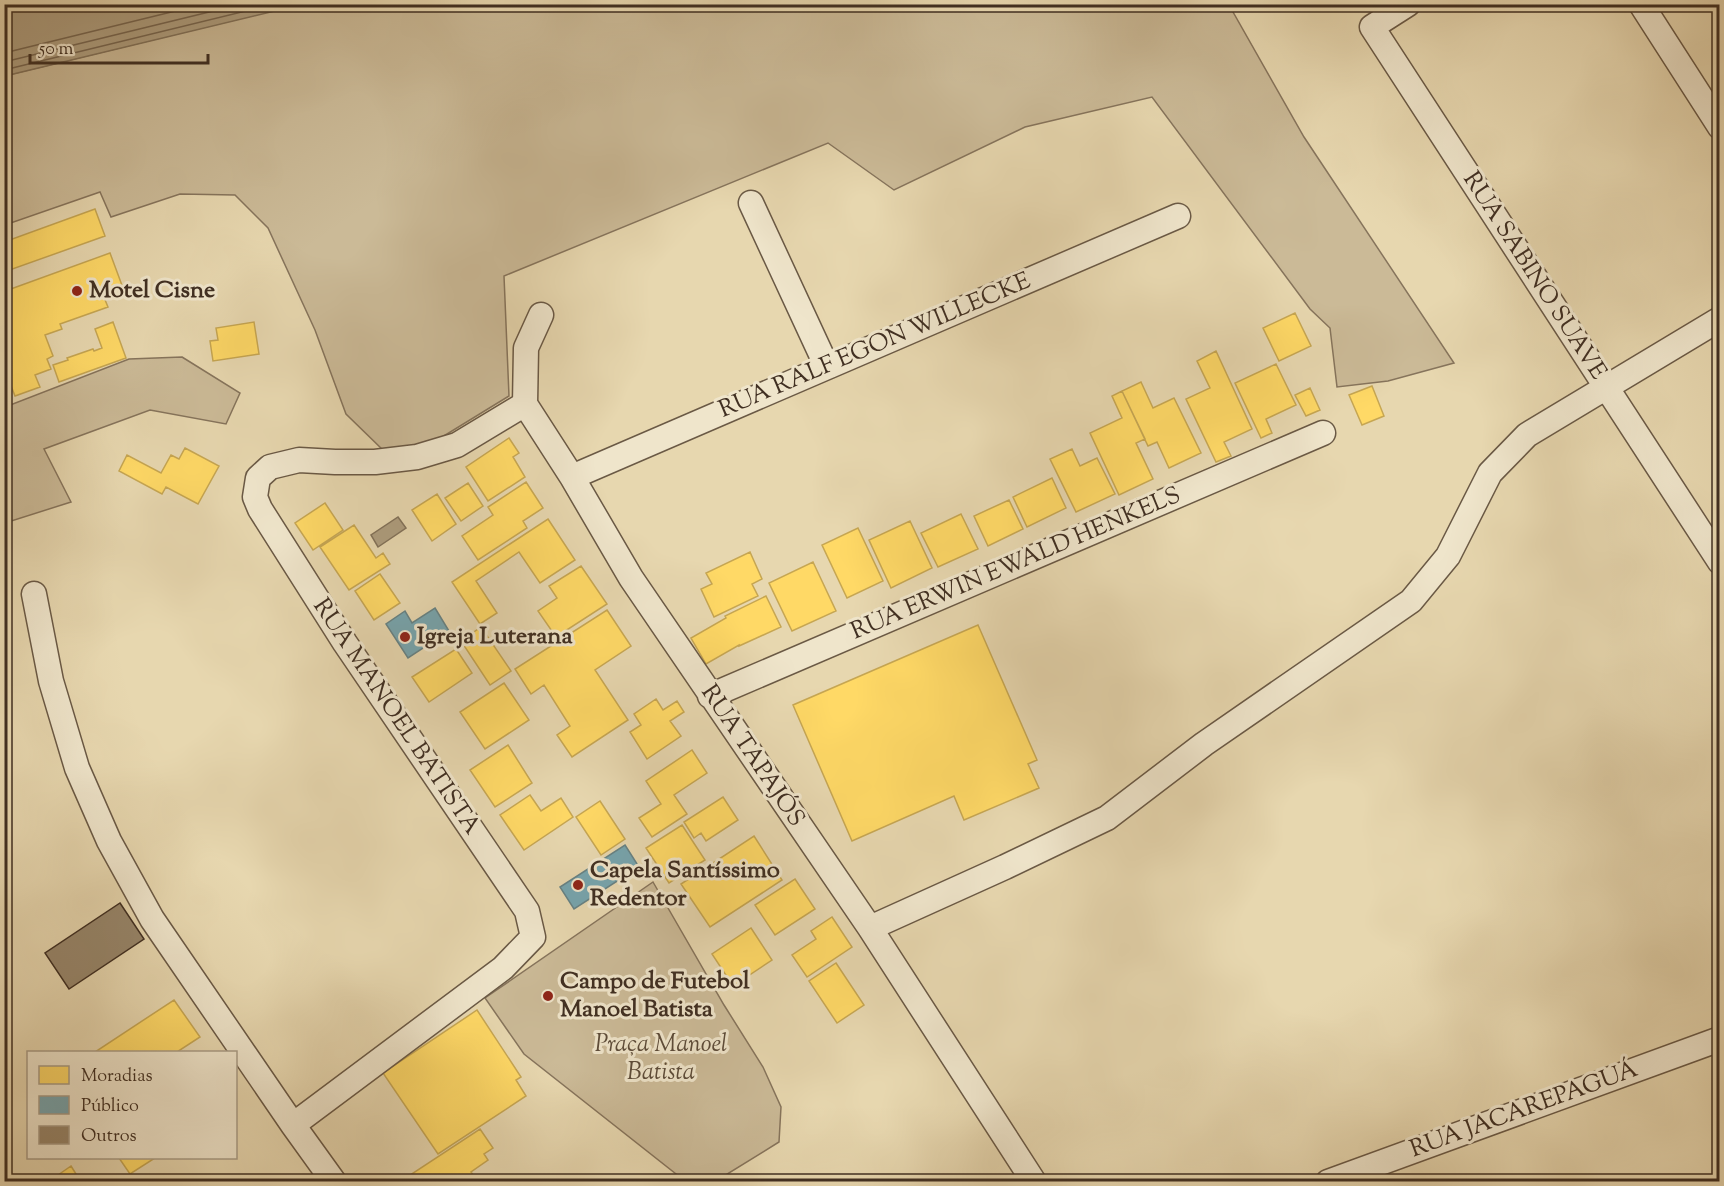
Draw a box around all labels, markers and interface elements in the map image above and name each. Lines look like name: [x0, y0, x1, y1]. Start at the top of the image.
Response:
scale bar: [30, 27, 208, 65]
text: 50 m: [38, 37, 74, 63]
street label: RUA SABINO SUAVE: [1454, 165, 1614, 387]
street label: RUA RALF EGON WILLECKE: [714, 265, 1037, 427]
place label: Motel Cisne: [89, 274, 215, 308]
marker: Motel Cisne: [70, 284, 84, 298]
street label: RUA ERWIN EWALD HENKELS: [846, 479, 1186, 649]
street label: RUA MANOEL BATISTA: [304, 592, 488, 843]
place label: Igreja Luterana: [417, 620, 573, 654]
marker: Igreja Luterana: [398, 630, 412, 644]
street label: RUA TAPAJÓS: [692, 678, 812, 834]
place label: Capela Santíssimo Redentor: [590, 854, 780, 916]
marker: Capela Santíssimo Redentor: [571, 878, 585, 892]
place label: Campo de Futebol Manoel Batista: [560, 965, 750, 1027]
marker: Campo de Futebol Manoel Batista: [541, 989, 555, 1003]
park label: Praça Manoel Batista: [595, 1028, 727, 1090]
legend: [27, 1051, 237, 1159]
street label: RUA JACAREPAGUÁ: [1405, 1053, 1643, 1167]
text: Moradias: [81, 1064, 153, 1090]
text: Público: [81, 1094, 139, 1120]
text: Outros: [81, 1124, 137, 1150]

